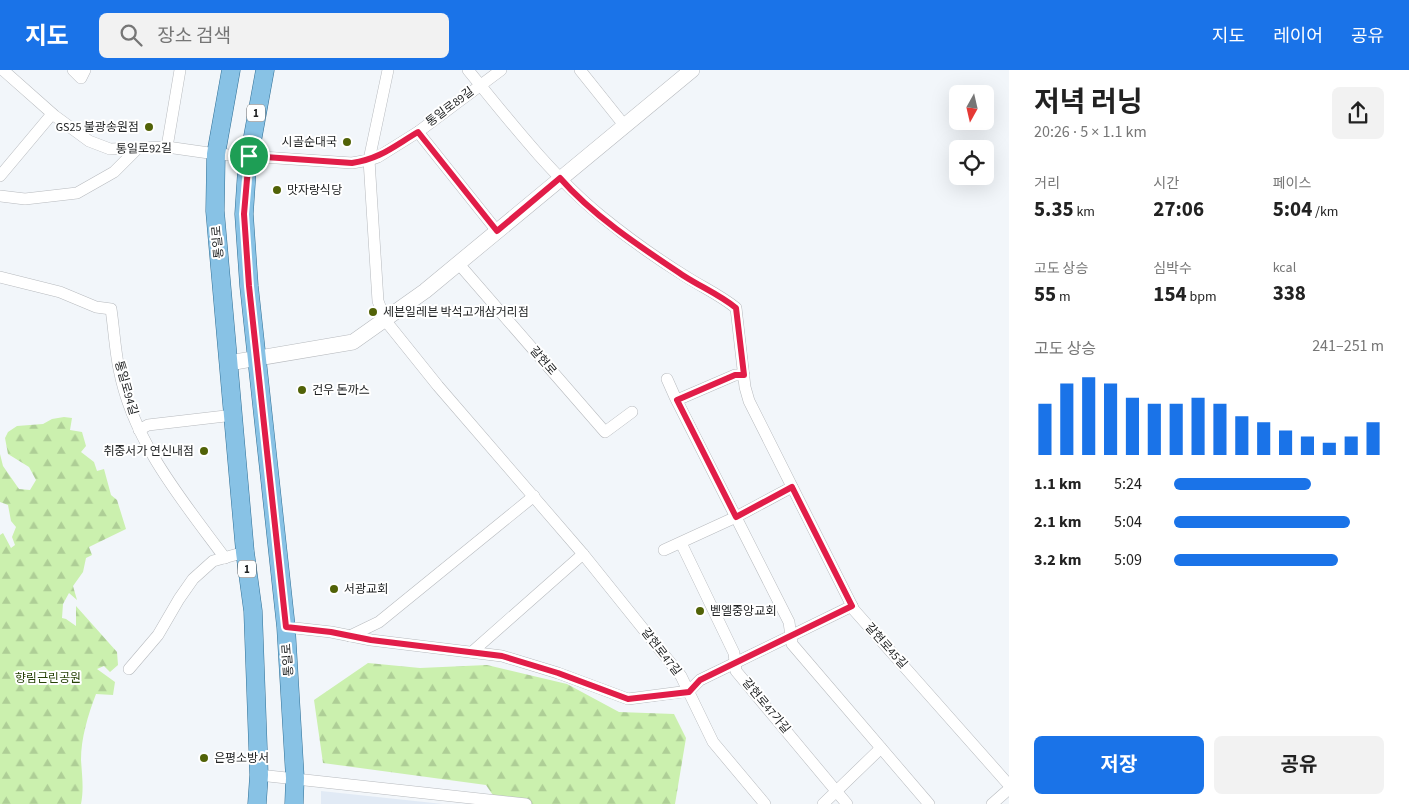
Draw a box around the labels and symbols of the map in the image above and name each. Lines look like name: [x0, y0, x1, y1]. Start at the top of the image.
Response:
street label: 통일로89길: [422, 83, 478, 131]
north arrow: [949, 85, 994, 130]
road number: 1: [247, 104, 265, 122]
place label: GS25 불광송원점: [56, 119, 139, 136]
marker: GS25 불광송원점: [143, 121, 155, 133]
place label: 시골순대국: [282, 134, 337, 151]
pin: [228, 135, 270, 177]
marker: 시골순대국: [341, 136, 353, 148]
street label: 통일로92길: [116, 140, 172, 158]
place label: 맛자랑식당: [287, 182, 342, 199]
marker: 맛자랑식당: [271, 184, 283, 196]
street label: 통일로: [208, 225, 228, 259]
place label: 세븐일레븐 박석고개삼거리점: [383, 304, 529, 321]
marker: 세븐일레븐 박석고개삼거리점: [367, 306, 379, 318]
street label: 갈현로: [526, 343, 560, 379]
street label: 통일로94길: [110, 359, 142, 417]
place label: 건우 돈까스: [312, 382, 370, 399]
marker: 건우 돈까스: [296, 384, 308, 396]
place label: 취중서가 연신내점: [103, 443, 194, 460]
marker: 취중서가 연신내점: [198, 445, 210, 457]
road number: 1: [238, 560, 256, 578]
place label: 서광교회: [344, 581, 388, 598]
marker: 서광교회: [328, 583, 340, 595]
place label: 벧엘중앙교회: [710, 603, 776, 620]
marker: 벧엘중앙교회: [694, 605, 706, 617]
street label: 갈현로45길: [861, 619, 911, 673]
street label: 갈현로47길: [637, 625, 685, 679]
street label: 통일로: [278, 643, 298, 677]
park label: 향림근린공원: [15, 670, 81, 687]
street label: 갈현로47가길: [738, 675, 794, 737]
place label: 은평소방서: [214, 750, 269, 767]
marker: 은평소방서: [198, 752, 210, 764]

